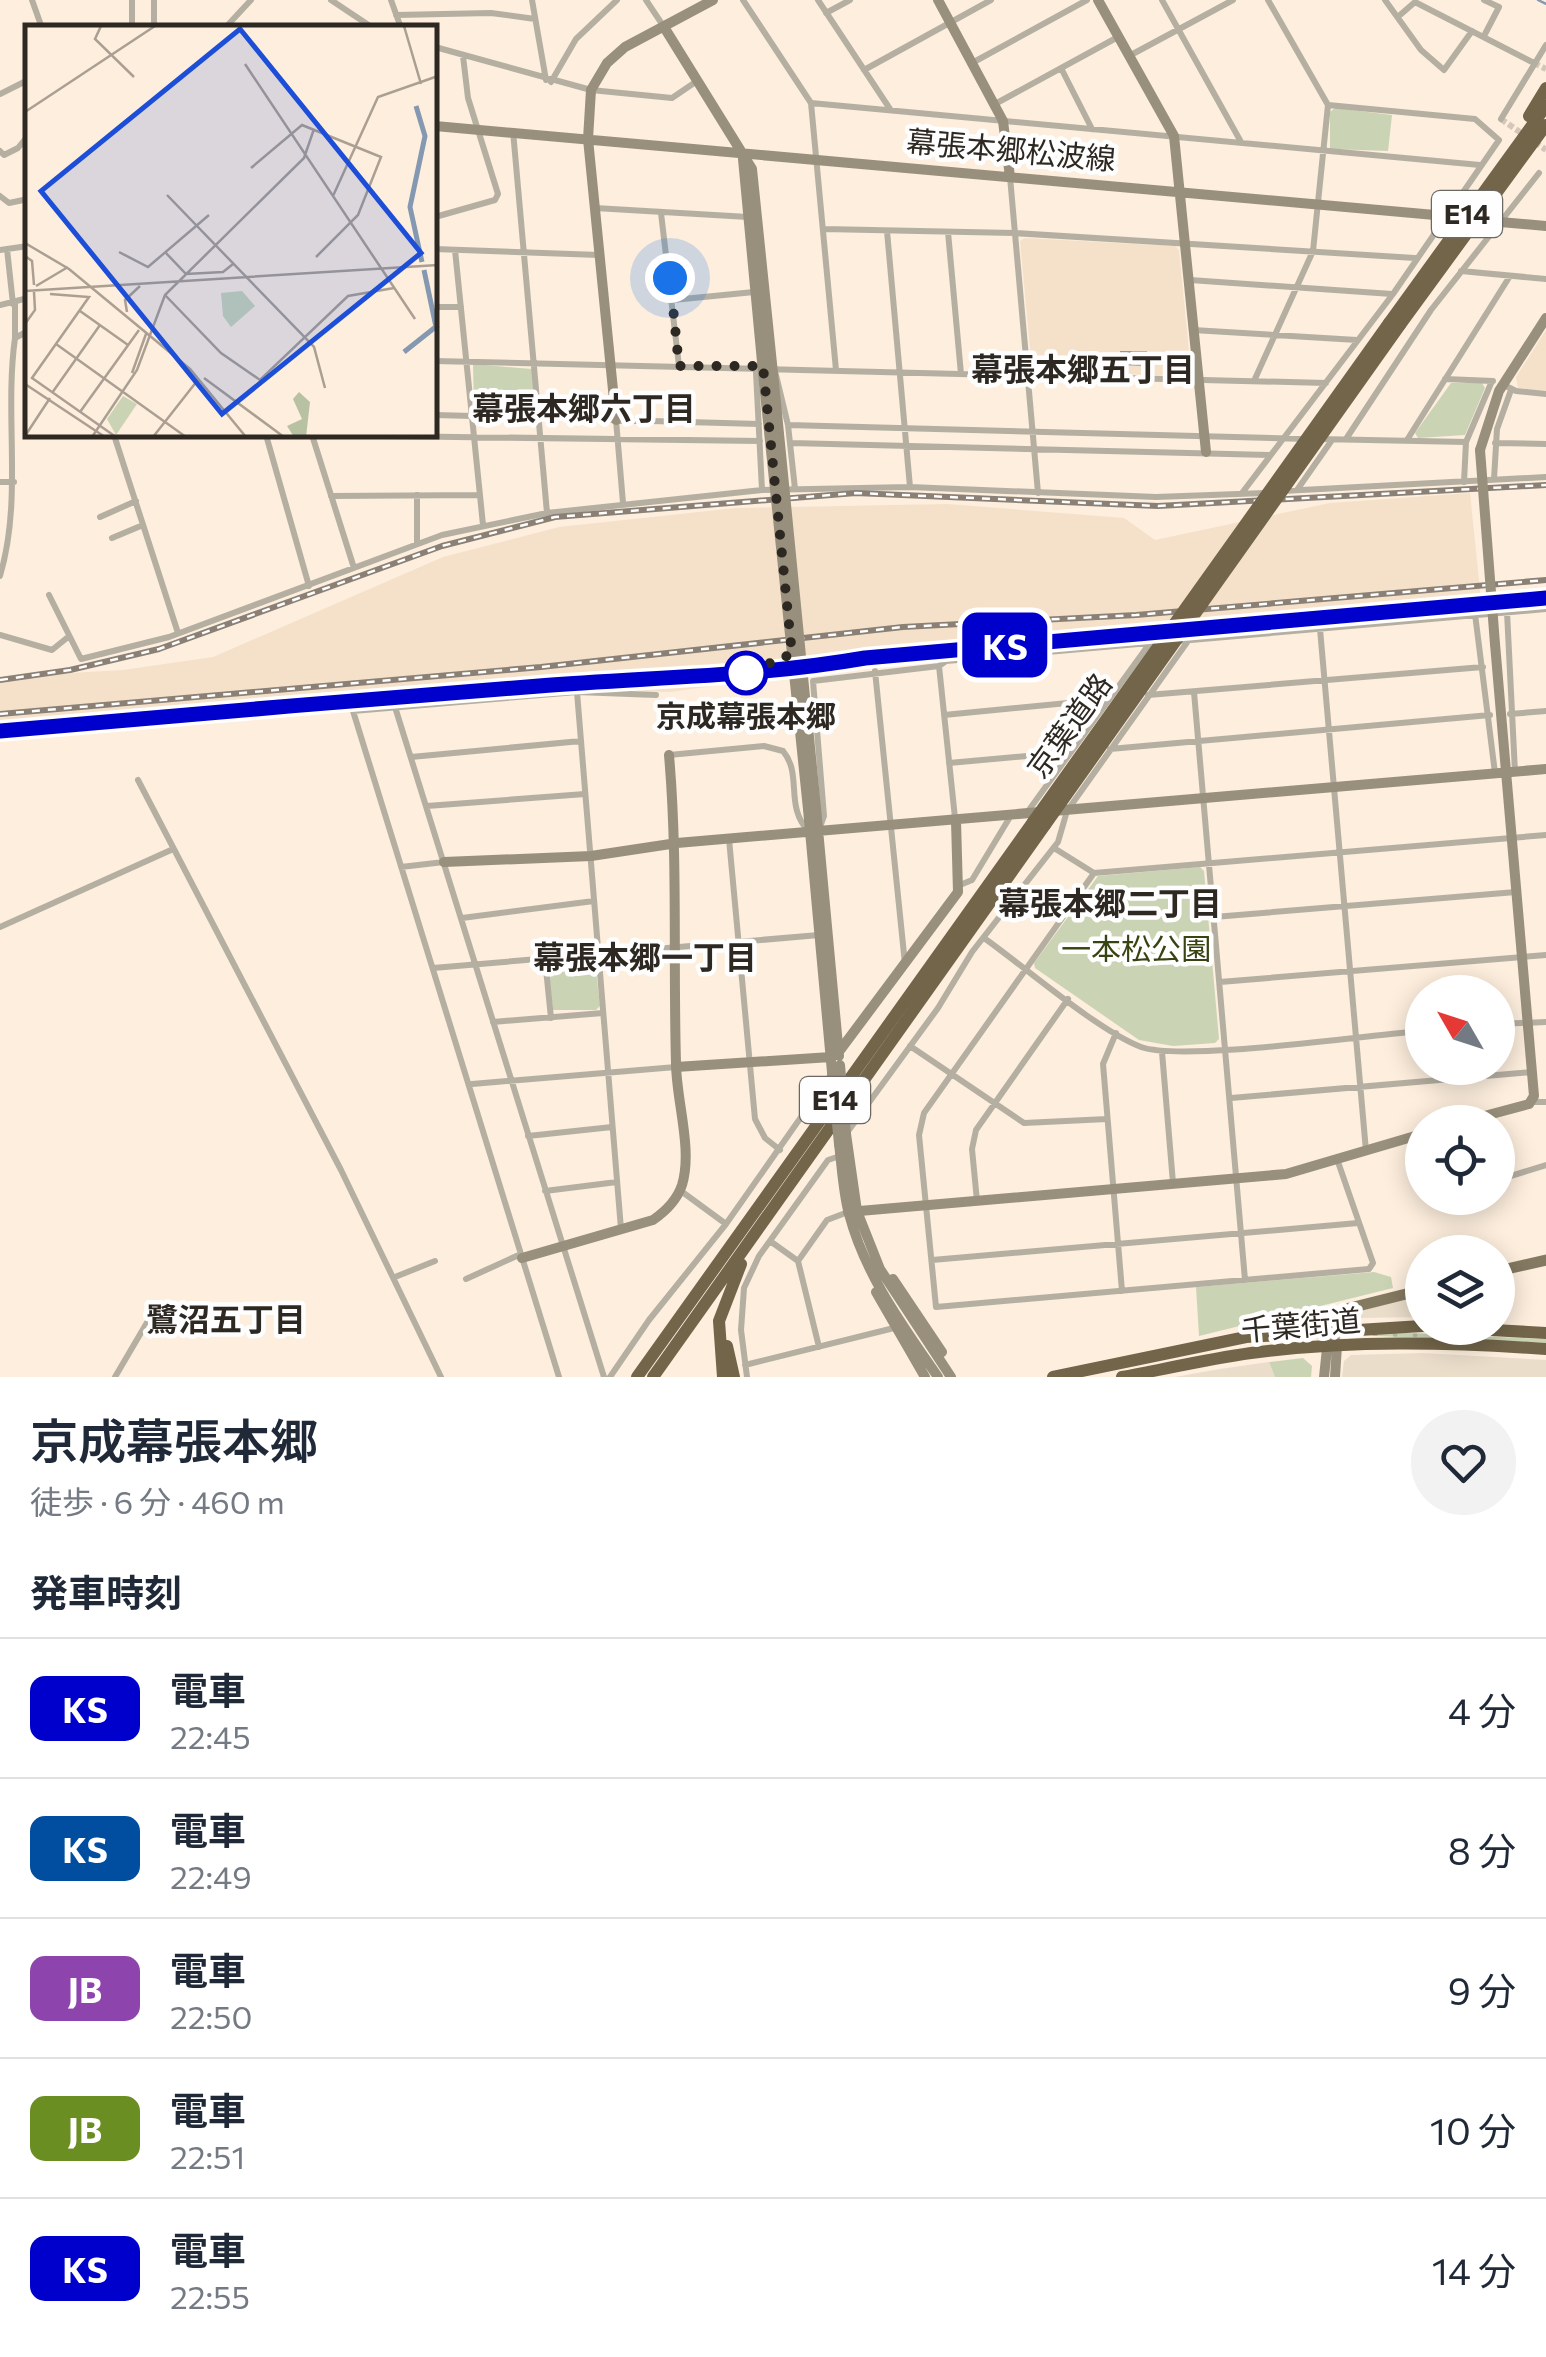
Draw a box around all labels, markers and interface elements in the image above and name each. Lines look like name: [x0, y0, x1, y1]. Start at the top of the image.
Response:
inset map: [25, 25, 438, 438]
street label: 幕張本郷松波線: [905, 121, 1117, 176]
road number: E14: [1432, 191, 1502, 237]
your location: [645, 253, 695, 303]
district label: 幕張本郷五丁目: [971, 348, 1195, 388]
district label: 幕張本郷六丁目: [472, 387, 696, 427]
line badge: KS: [960, 612, 1050, 678]
text: KS: [982, 624, 1028, 667]
marker: 京成幕張本郷: [725, 652, 767, 694]
street label: 京葉道路: [1018, 665, 1118, 784]
place label: 京成幕張本郷: [656, 696, 836, 733]
district label: 幕張本郷二丁目: [998, 882, 1222, 922]
park label: 一本松公園: [1061, 929, 1211, 966]
district label: 幕張本郷一丁目: [533, 936, 757, 976]
north arrow: [1405, 975, 1515, 1085]
map controls: [1405, 975, 1515, 1345]
road number: E14: [800, 1077, 870, 1123]
button: locate: [1405, 1105, 1515, 1215]
button: layers: [1405, 1235, 1515, 1345]
district label: 鷺沼五丁目: [146, 1298, 306, 1338]
street label: 千葉街道: [1239, 1300, 1362, 1347]
text: 京成幕張本郷: [30, 1410, 318, 1469]
button: heart: [1411, 1410, 1516, 1515]
text: 徒歩 · 6 分 · 460 m: [30, 1481, 285, 1521]
text: 発車時刻: [30, 1568, 182, 1615]
text: 電車: [170, 1666, 246, 1713]
text: 4 分: [1448, 1686, 1516, 1733]
text: KS: [62, 1687, 108, 1730]
text: 22:45: [170, 1716, 251, 1756]
text: 電車: [170, 1806, 246, 1853]
text: 8 分: [1448, 1826, 1516, 1873]
text: KS: [62, 1827, 108, 1870]
text: 22:49: [170, 1856, 252, 1896]
text: 電車: [170, 1946, 246, 1993]
text: 9 分: [1448, 1966, 1516, 2013]
text: JB: [68, 1967, 102, 2010]
text: 22:50: [170, 1996, 252, 2036]
text: 電車: [170, 2086, 246, 2133]
text: 10 分: [1430, 2106, 1516, 2153]
text: JB: [68, 2107, 102, 2150]
text: 22:51: [170, 2136, 245, 2176]
text: 電車: [170, 2226, 246, 2273]
text: 14 分: [1432, 2246, 1516, 2293]
text: KS: [62, 2247, 108, 2290]
text: 22:55: [170, 2276, 250, 2316]

